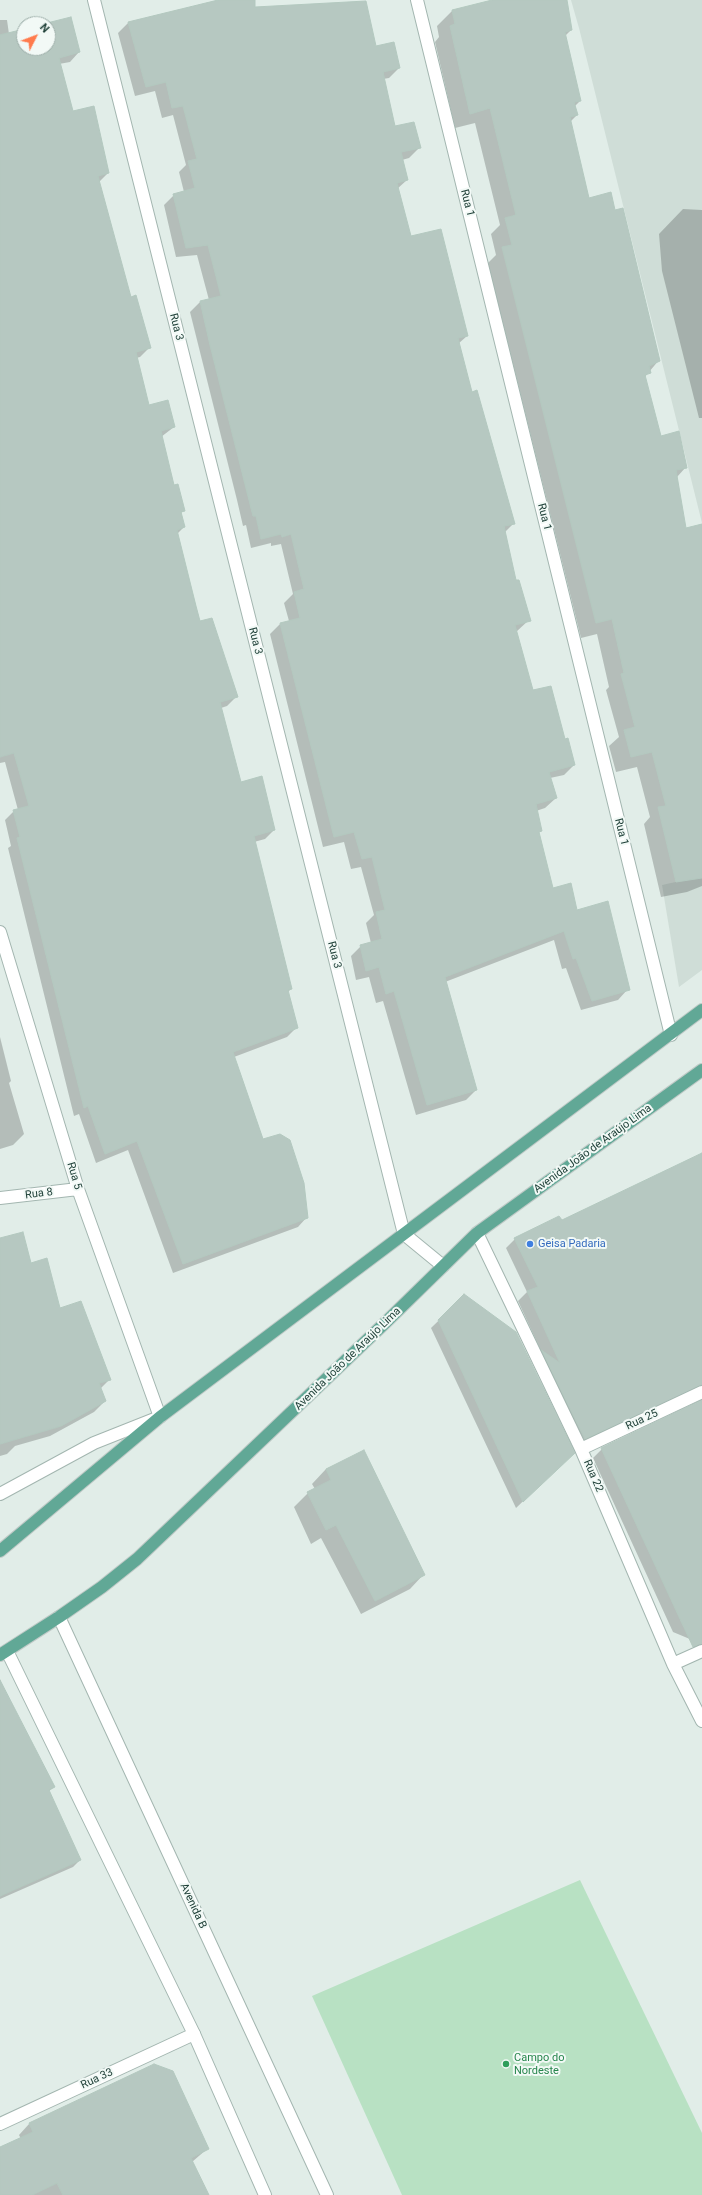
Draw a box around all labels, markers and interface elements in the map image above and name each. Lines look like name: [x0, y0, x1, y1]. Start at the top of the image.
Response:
north arrow: [16, 16, 56, 56]
text: N: [37, 21, 52, 36]
street label: Rua 1: [457, 188, 477, 218]
street label: Rua 3: [166, 312, 186, 342]
street label: Rua 1: [534, 502, 554, 532]
street label: Rua 3: [245, 626, 265, 656]
street label: Rua 1: [611, 817, 631, 847]
street label: Rua 3: [324, 940, 344, 970]
street label: Avenida João de Araújo Lima: [532, 1102, 654, 1196]
street label: Rua 5: [64, 1161, 84, 1191]
street label: Rua 8: [24, 1186, 54, 1202]
place label: Geisa Padaria: [538, 1237, 606, 1251]
marker: Geisa Padaria: [525, 1239, 535, 1249]
street label: Avenida João de Araújo Lima: [292, 1305, 404, 1413]
street label: Rua 25: [624, 1407, 660, 1433]
street label: Rua 22: [580, 1458, 606, 1494]
street label: Avenida B: [177, 1881, 209, 1931]
place label: Campo do Nordeste: [514, 2051, 564, 2077]
marker: Campo do Nordeste: [501, 2059, 511, 2069]
street label: Rua 33: [79, 2066, 115, 2092]

